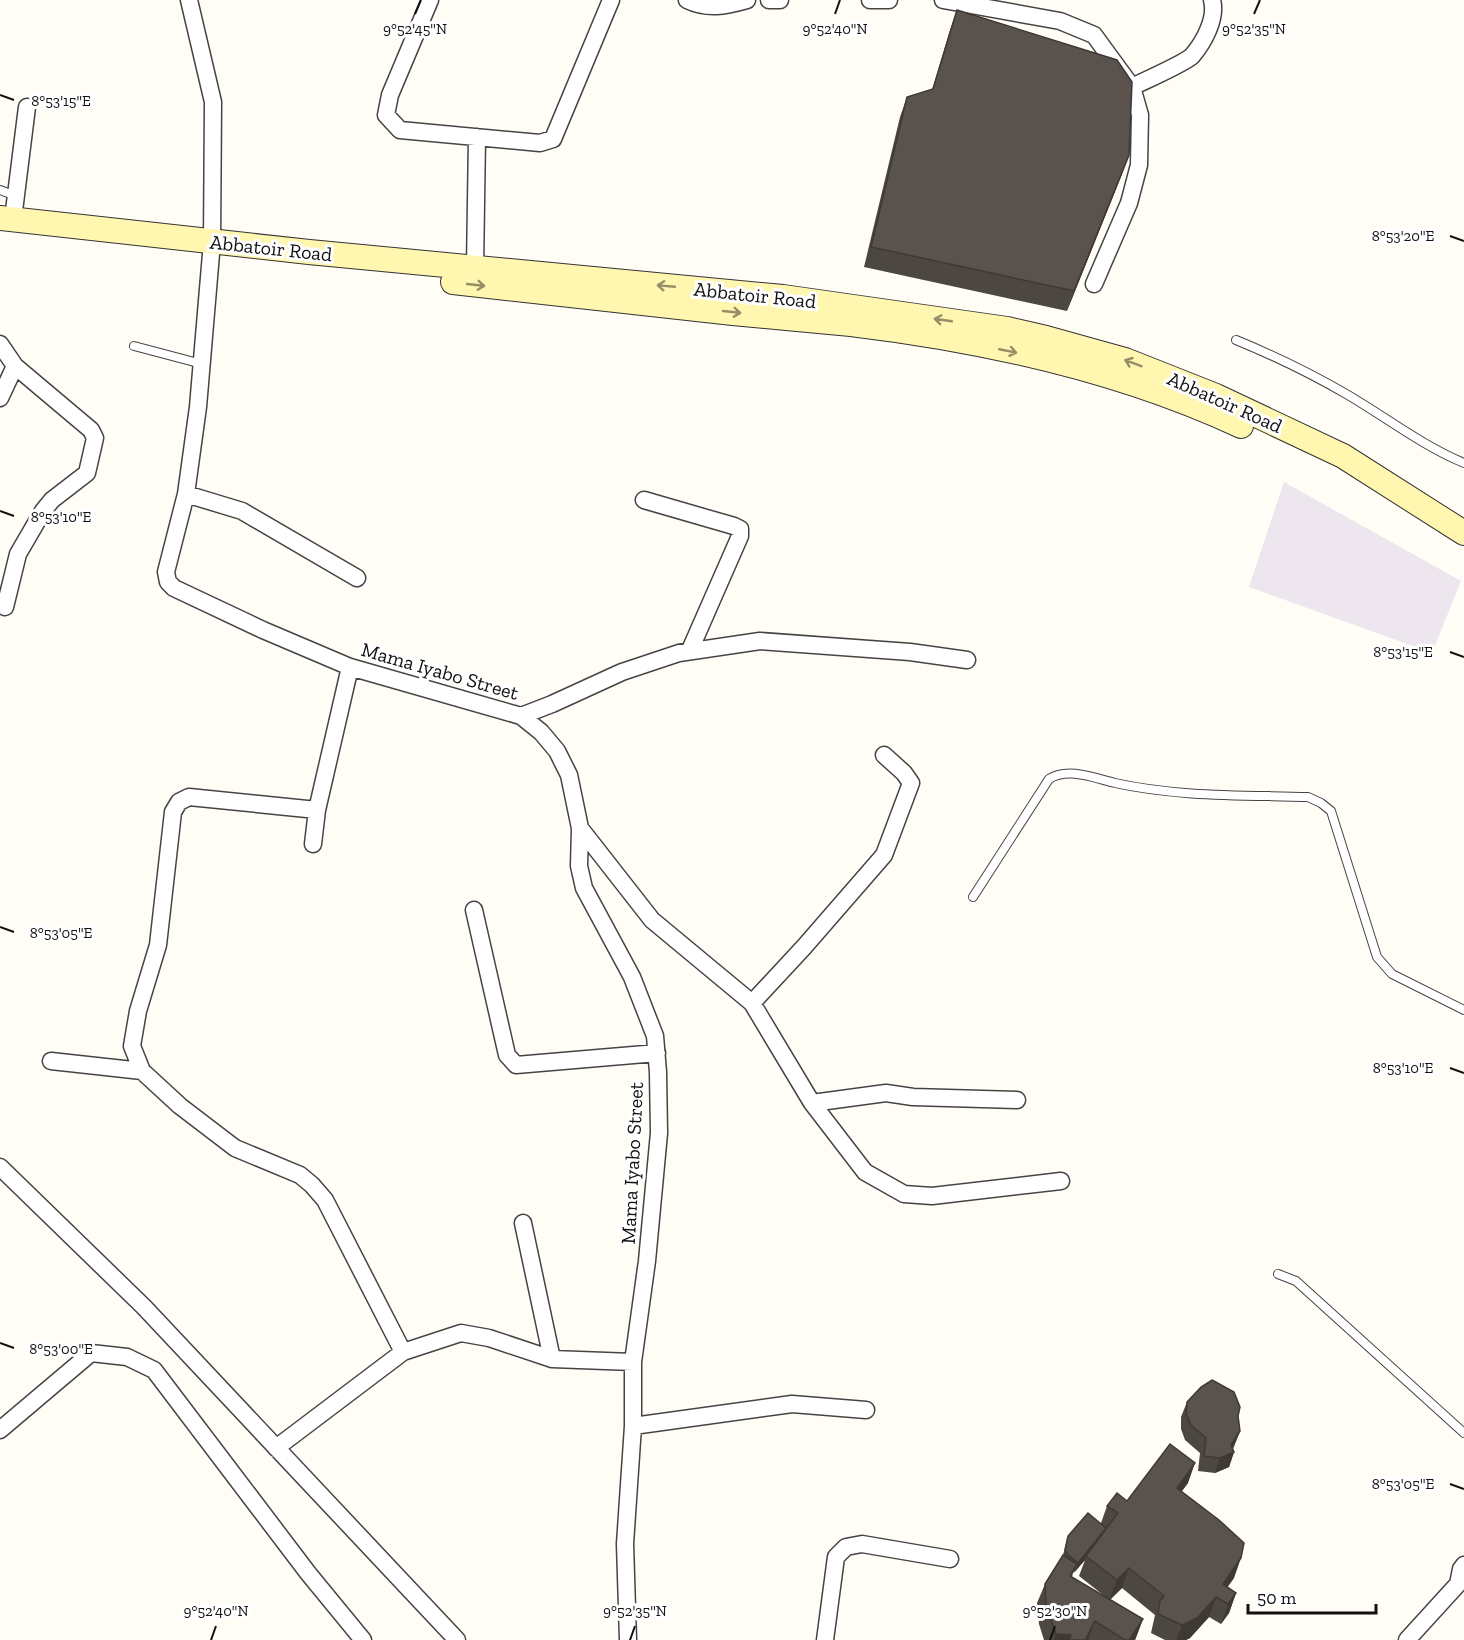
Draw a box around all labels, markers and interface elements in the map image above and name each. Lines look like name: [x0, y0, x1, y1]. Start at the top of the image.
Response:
text: 9°52'45"N: [383, 20, 447, 38]
text: 9°52'40"N: [803, 20, 867, 38]
text: 9°52'35"N: [1222, 20, 1286, 38]
text: 8°53'15"E: [31, 92, 91, 110]
text: 8°53'20"E: [1372, 227, 1435, 245]
street label: Abbatoir Road: [209, 230, 333, 266]
street label: Abbatoir Road: [693, 277, 817, 313]
one-way arrow: [465, 279, 485, 290]
one-way arrow: [657, 280, 677, 291]
one-way arrow: [722, 307, 742, 318]
one-way arrow: [934, 314, 953, 325]
one-way arrow: [998, 346, 1018, 357]
one-way arrow: [1124, 357, 1142, 368]
street label: Abbatoir Road: [1164, 366, 1286, 438]
text: 8°53'10"E: [31, 508, 92, 526]
street label: Mama Iyabo Street: [359, 637, 522, 705]
text: 8°53'15"E: [1373, 643, 1433, 661]
text: 8°53'05"E: [30, 924, 92, 942]
text: 8°53'10"E: [1373, 1059, 1434, 1077]
street label: Mama Iyabo Street: [616, 1081, 648, 1245]
text: 8°53'00"E: [29, 1340, 93, 1358]
text: 8°53'05"E: [1372, 1475, 1434, 1493]
scale bar: [1248, 1577, 1376, 1615]
text: 50 m: [1257, 1587, 1297, 1609]
text: 9°52'40"N: [184, 1602, 248, 1620]
text: 9°52'35"N: [603, 1602, 667, 1620]
text: 9°52'30"N: [1023, 1602, 1087, 1620]

